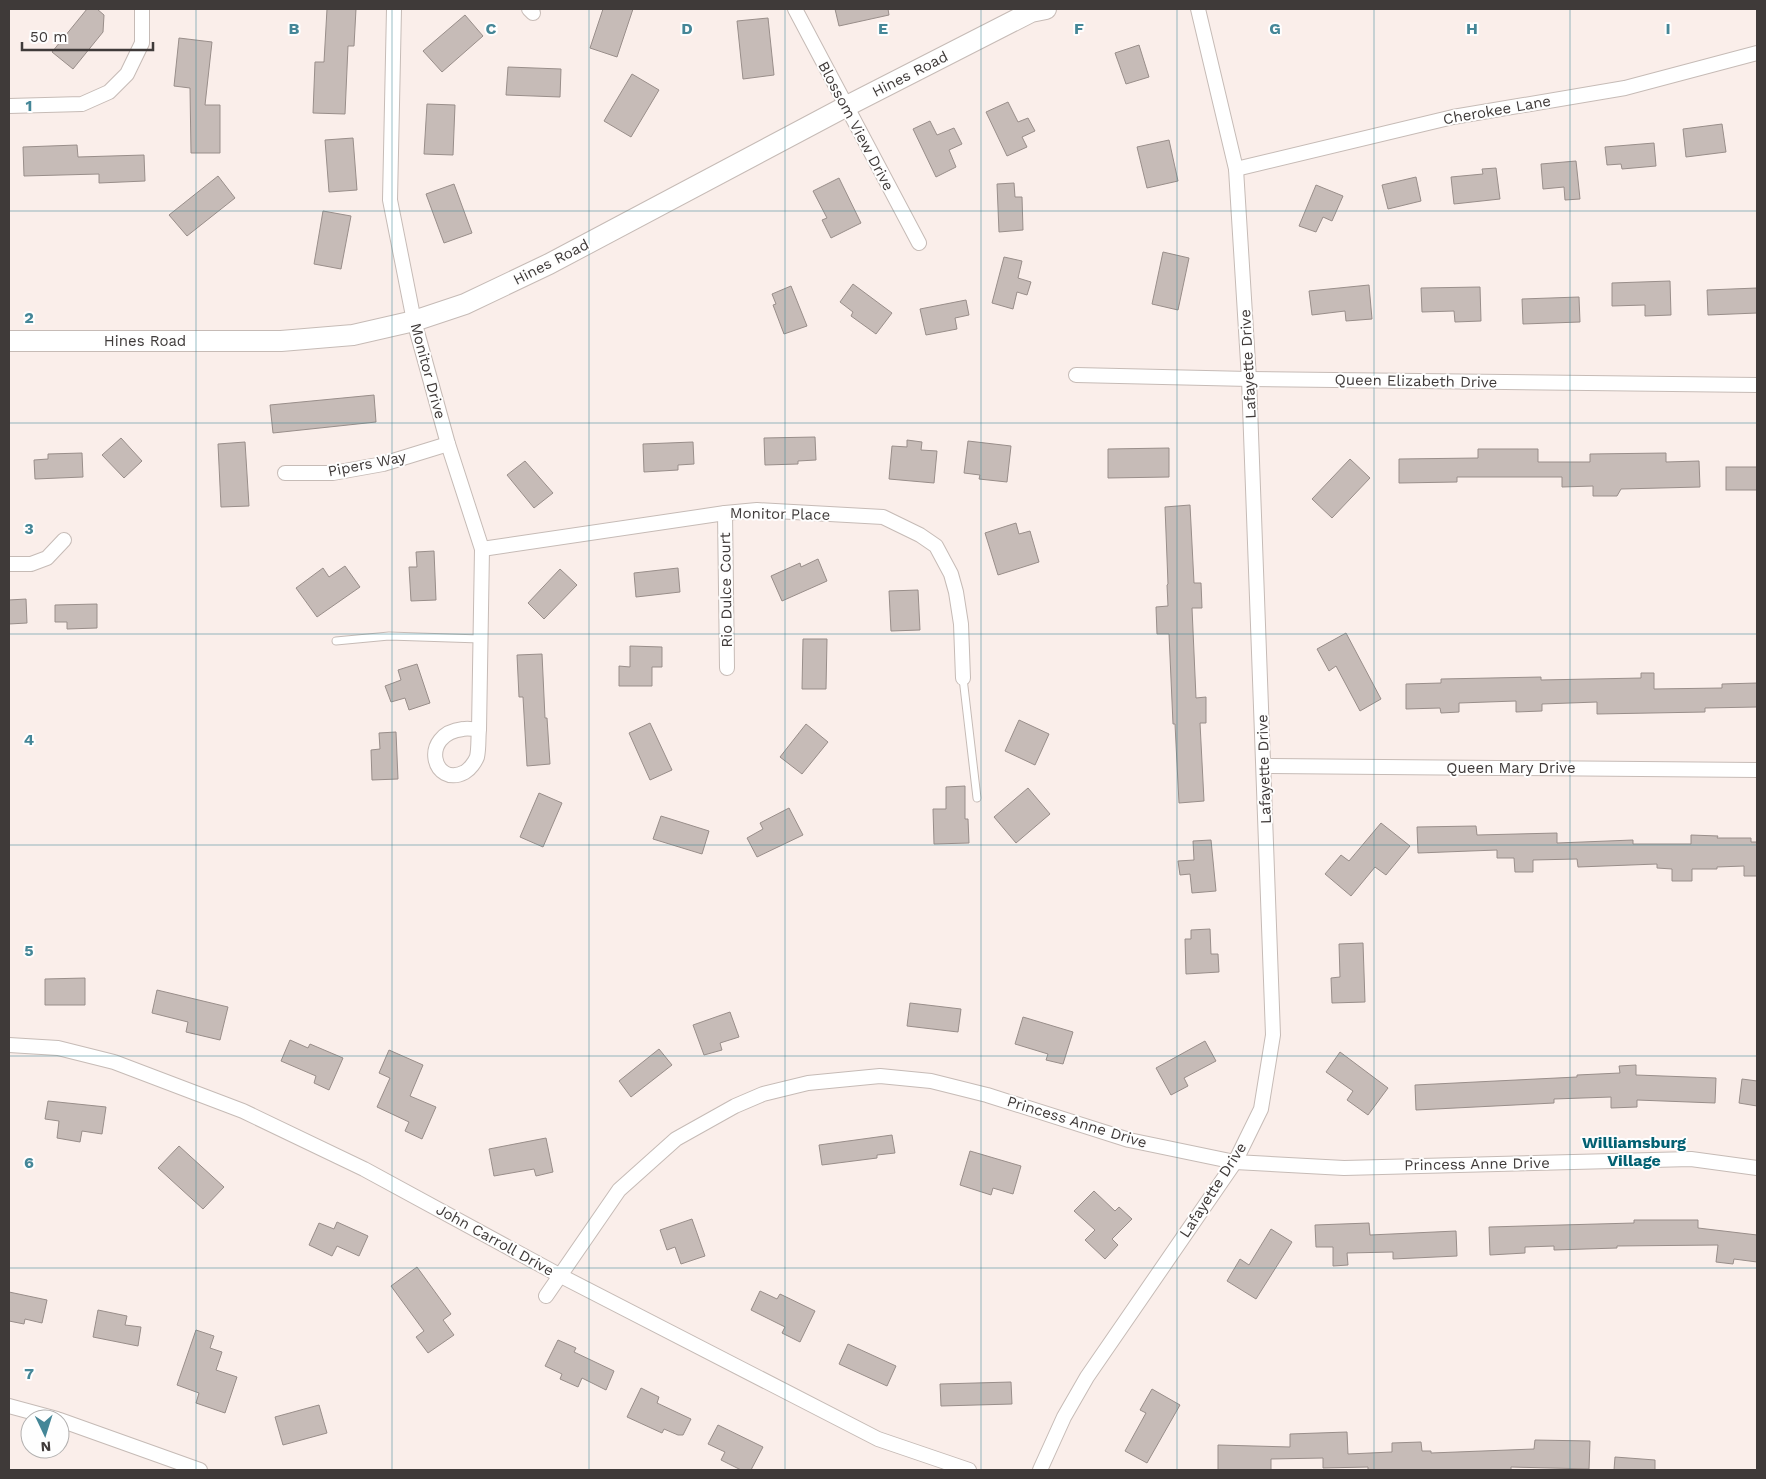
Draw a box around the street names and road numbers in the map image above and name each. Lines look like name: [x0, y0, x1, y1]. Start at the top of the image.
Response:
street label: Hines Road: [869, 47, 951, 101]
street label: Blossom View Drive: [814, 58, 898, 194]
street label: Cherokee Lane: [1442, 92, 1552, 128]
street label: Hines Road: [510, 235, 592, 289]
street label: Lafayette Drive: [1236, 309, 1260, 419]
street label: Monitor Drive: [407, 321, 449, 421]
street label: Hines Road: [104, 332, 186, 350]
street label: Queen Elizabeth Drive: [1335, 371, 1497, 391]
street label: Pipers Way: [326, 448, 408, 480]
street label: Monitor Place: [730, 504, 830, 524]
street label: Rio Dulce Court: [716, 531, 736, 648]
street label: Lafayette Drive: [1253, 714, 1275, 824]
street label: Queen Mary Drive: [1446, 759, 1576, 777]
street label: Princess Anne Drive: [1005, 1092, 1149, 1152]
street label: Lafayette Drive: [1176, 1139, 1250, 1241]
street label: Princess Anne Drive: [1404, 1154, 1550, 1174]
street label: John Carroll Drive: [433, 1200, 557, 1280]

